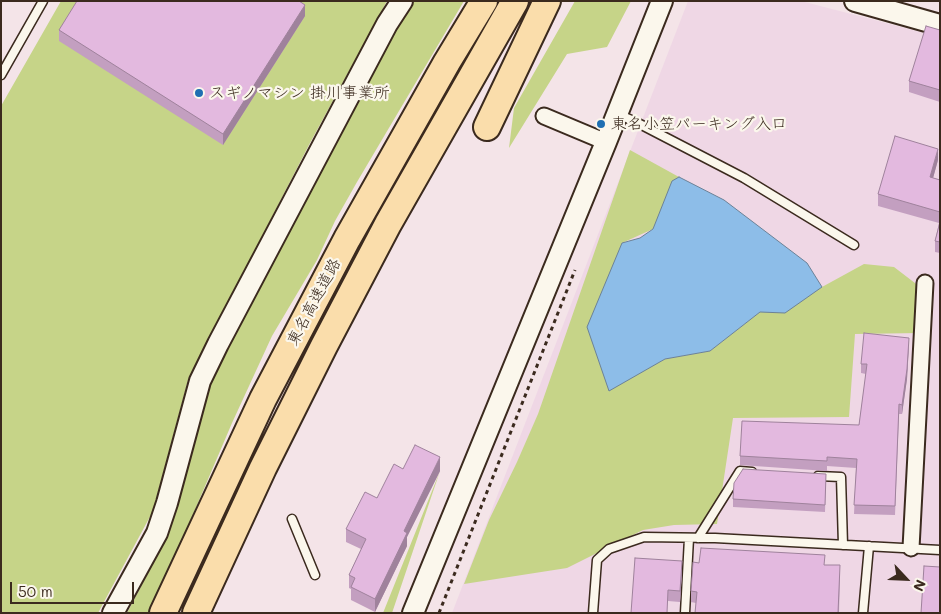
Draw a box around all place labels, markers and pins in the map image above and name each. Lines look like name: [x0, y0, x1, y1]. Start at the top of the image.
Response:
place label: スギノマシン 掛川事業所: [209, 83, 390, 103]
marker: スギノマシン 掛川事業所: [193, 87, 205, 99]
place label: 東名小笠パーキング入口: [611, 114, 787, 134]
marker: 東名小笠パーキング入口: [595, 118, 607, 130]

